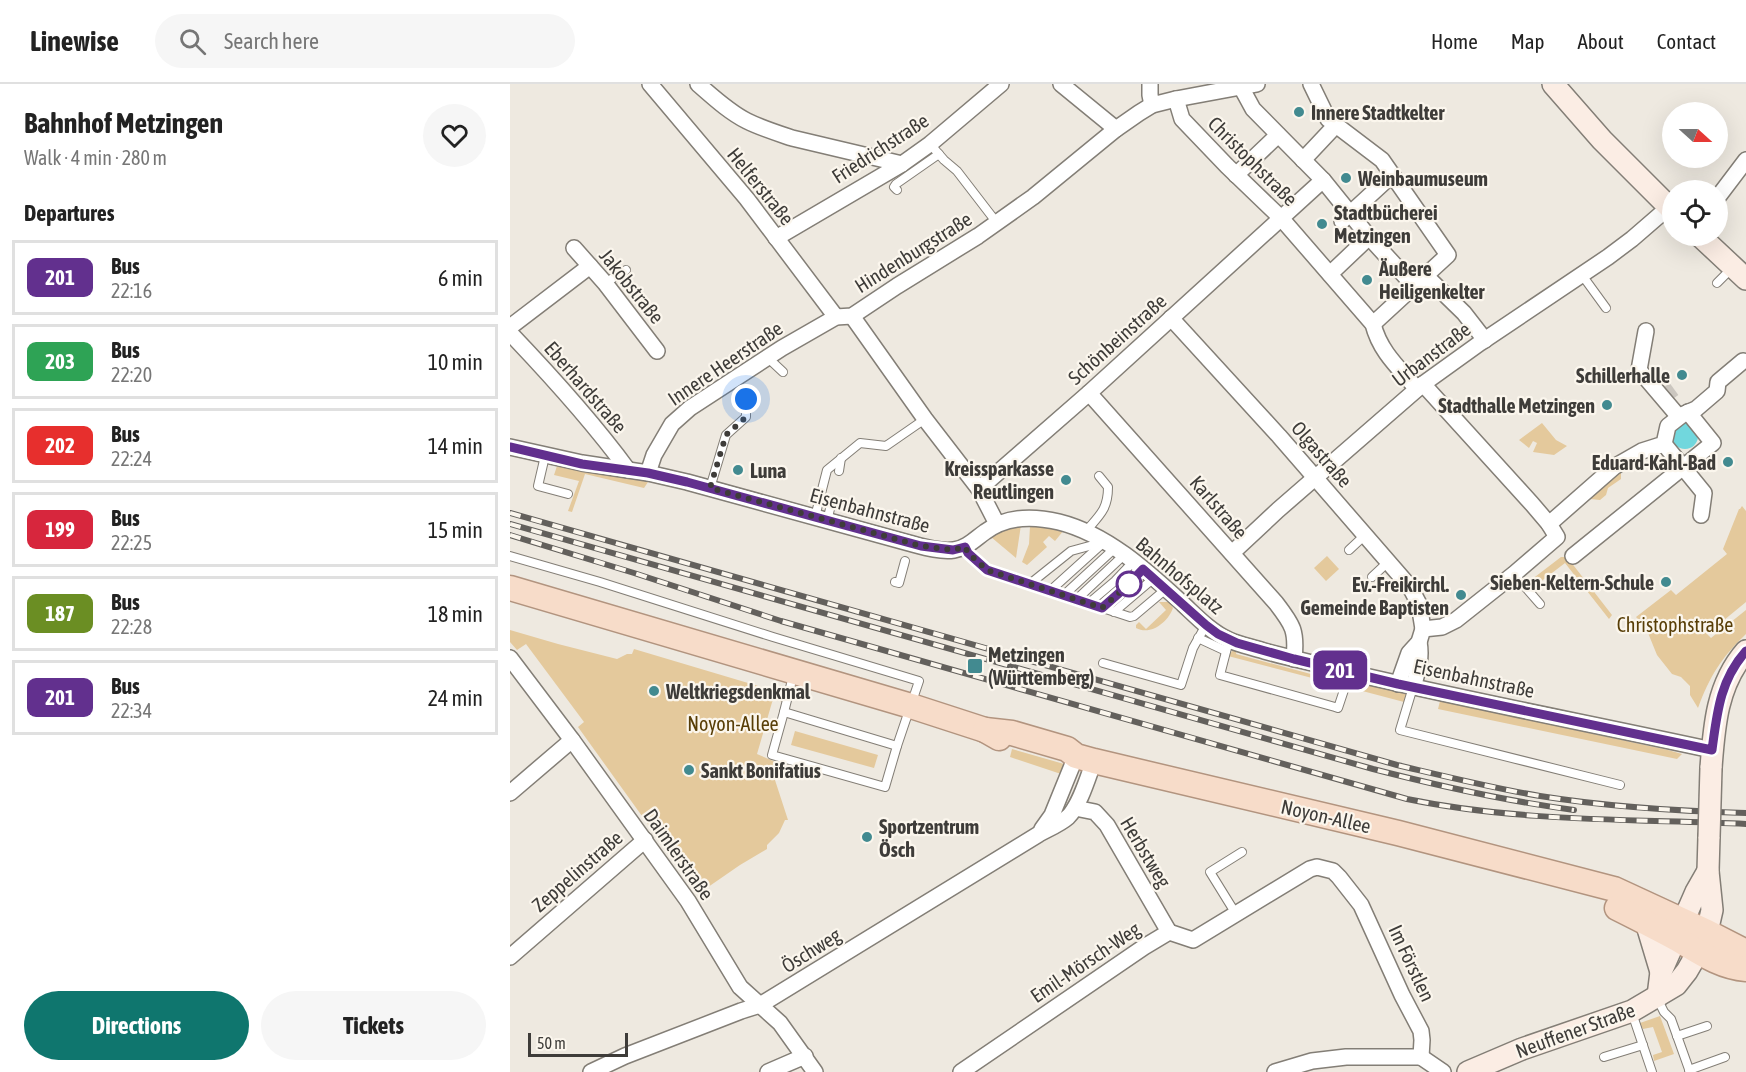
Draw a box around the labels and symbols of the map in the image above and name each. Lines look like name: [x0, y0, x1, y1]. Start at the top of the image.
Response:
place label: Innere Stadtkelter: [1311, 101, 1445, 124]
north arrow: [1662, 102, 1728, 168]
marker: Innere Stadtkelter: [1292, 105, 1306, 119]
street label: Friedrichstraße: [827, 108, 933, 188]
street label: Christophstraße: [1204, 112, 1302, 210]
street label: Helferstraße: [723, 143, 799, 229]
place label: Weinbaumuseum: [1357, 167, 1488, 190]
marker: Weinbaumuseum: [1339, 171, 1353, 185]
place label: Stadtbücherei Metzingen: [1334, 201, 1438, 247]
street label: Hindenburgstraße: [850, 207, 976, 297]
marker: Stadtbücherei Metzingen: [1315, 217, 1329, 231]
street label: Jakobstraße: [595, 244, 669, 328]
place label: Äußere Heiligenkelter: [1378, 257, 1486, 303]
marker: Äußere Heiligenkelter: [1360, 273, 1374, 287]
street label: Schönbeinstraße: [1063, 289, 1171, 389]
street label: Innere Heerstraße: [663, 316, 787, 410]
street label: Urbanstraße: [1387, 317, 1475, 391]
street label: Eberhardstraße: [540, 337, 632, 437]
place label: Schillerhalle: [1576, 364, 1670, 387]
marker: Schillerhalle: [1675, 368, 1689, 382]
your location: [731, 384, 761, 414]
place label: Stadthalle Metzingen: [1438, 394, 1595, 417]
marker: Stadthalle Metzingen: [1600, 398, 1614, 412]
street label: Olgastraße: [1287, 416, 1357, 492]
place label: Eduard-Kahl-Bad: [1592, 451, 1716, 474]
marker: Eduard-Kahl-Bad: [1721, 455, 1735, 469]
place label: Kreissparkasse Reutlingen: [945, 457, 1054, 503]
place label: Luna: [750, 459, 786, 482]
marker: Luna: [731, 463, 745, 477]
street label: Karlstraße: [1185, 471, 1253, 543]
marker: Kreissparkasse Reutlingen: [1059, 473, 1073, 487]
street label: Eisenbahnstraße: [807, 483, 933, 537]
street label: Bahnhofsplatz: [1132, 532, 1228, 618]
unlabelled marker: [1116, 571, 1142, 597]
place label: Sieben-Keltern-Schule: [1490, 571, 1654, 594]
place label: Ev.-Freikirchl. Gemeinde Baptisten: [1300, 573, 1449, 619]
marker: Sieben-Keltern-Schule: [1659, 575, 1673, 589]
marker: Ev.-Freikirchl. Gemeinde Baptisten: [1454, 588, 1468, 602]
park label: Christophstraße: [1617, 613, 1733, 636]
place label: Metzingen (Württemberg): [988, 643, 1094, 689]
line badge: 201: [1306, 650, 1374, 690]
street label: Eisenbahnstraße: [1411, 654, 1537, 702]
marker: Metzingen (Württemberg): [966, 657, 984, 675]
place label: Weltkriegsdenkmal: [665, 680, 811, 703]
marker: Weltkriegsdenkmal: [647, 684, 661, 698]
park label: Noyon-Allee: [687, 712, 779, 735]
place label: Sankt Bonifatius: [701, 759, 821, 782]
marker: Sankt Bonifatius: [682, 763, 696, 777]
street label: Noyon-Allee: [1279, 795, 1373, 837]
street label: Daimlerstraße: [639, 804, 719, 904]
street label: Herbstweg: [1116, 813, 1176, 892]
place label: Sportzentrum Ösch: [879, 815, 979, 861]
street label: Zeppelinstraße: [527, 826, 627, 916]
marker: Sportzentrum Ösch: [860, 830, 874, 844]
street label: Emil-Mörsch-Weg: [1026, 917, 1145, 1007]
street label: Im Förstlen: [1384, 921, 1440, 1005]
street label: Öschweg: [777, 923, 845, 977]
street label: Neuffener Straße: [1512, 998, 1638, 1062]
scale bar: [528, 1030, 628, 1058]

